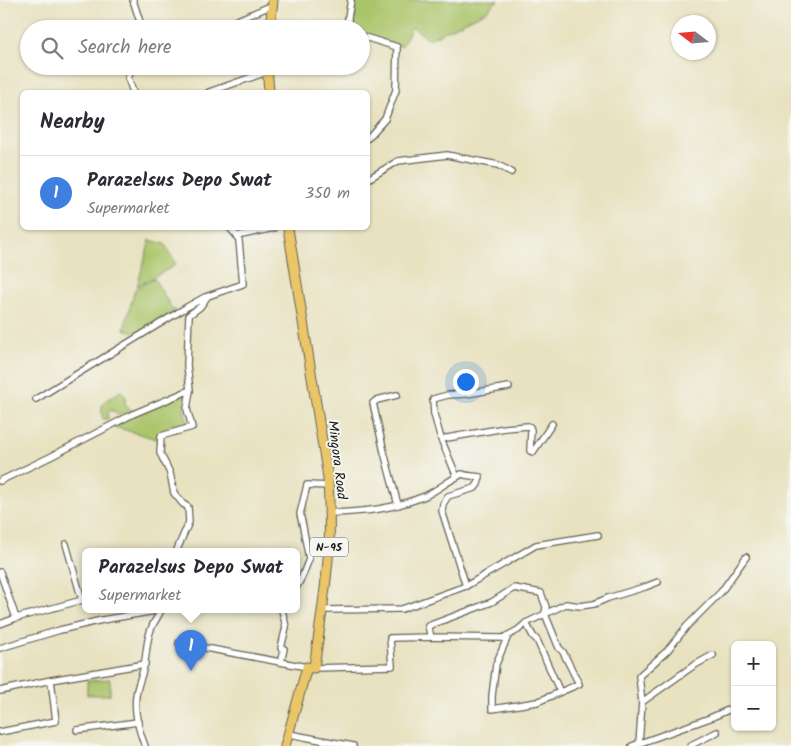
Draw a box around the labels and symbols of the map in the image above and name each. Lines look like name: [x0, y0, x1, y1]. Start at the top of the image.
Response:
north arrow: [671, 15, 716, 60]
your location: [453, 369, 479, 395]
street label: Mingora Road: [321, 419, 353, 502]
road number: N-95: [310, 538, 348, 556]
pin: 1: [175, 630, 207, 671]

